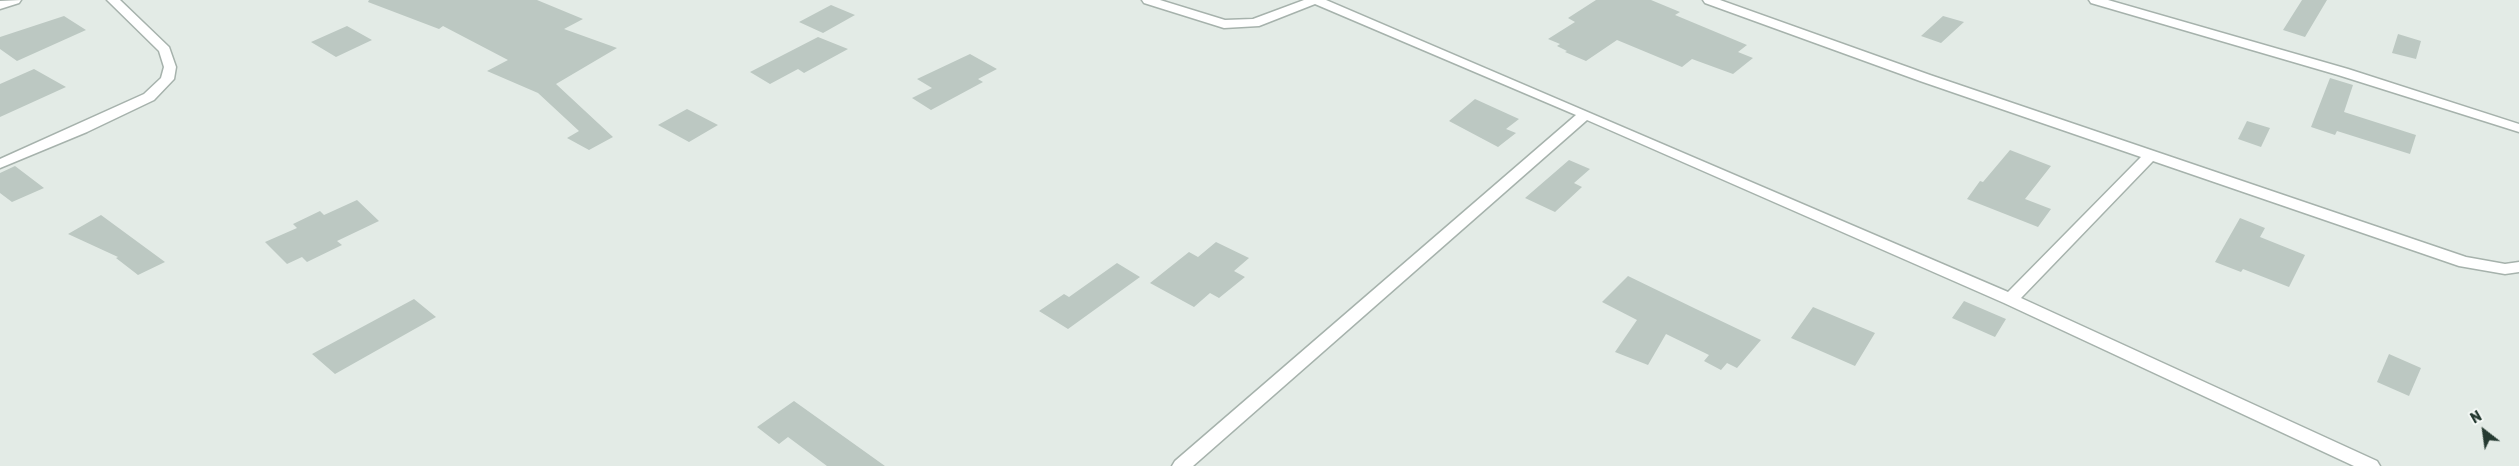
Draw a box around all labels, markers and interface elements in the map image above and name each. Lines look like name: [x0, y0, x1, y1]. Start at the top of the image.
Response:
north arrow: [2459, 406, 2509, 456]
text: N: [2468, 408, 2485, 427]

